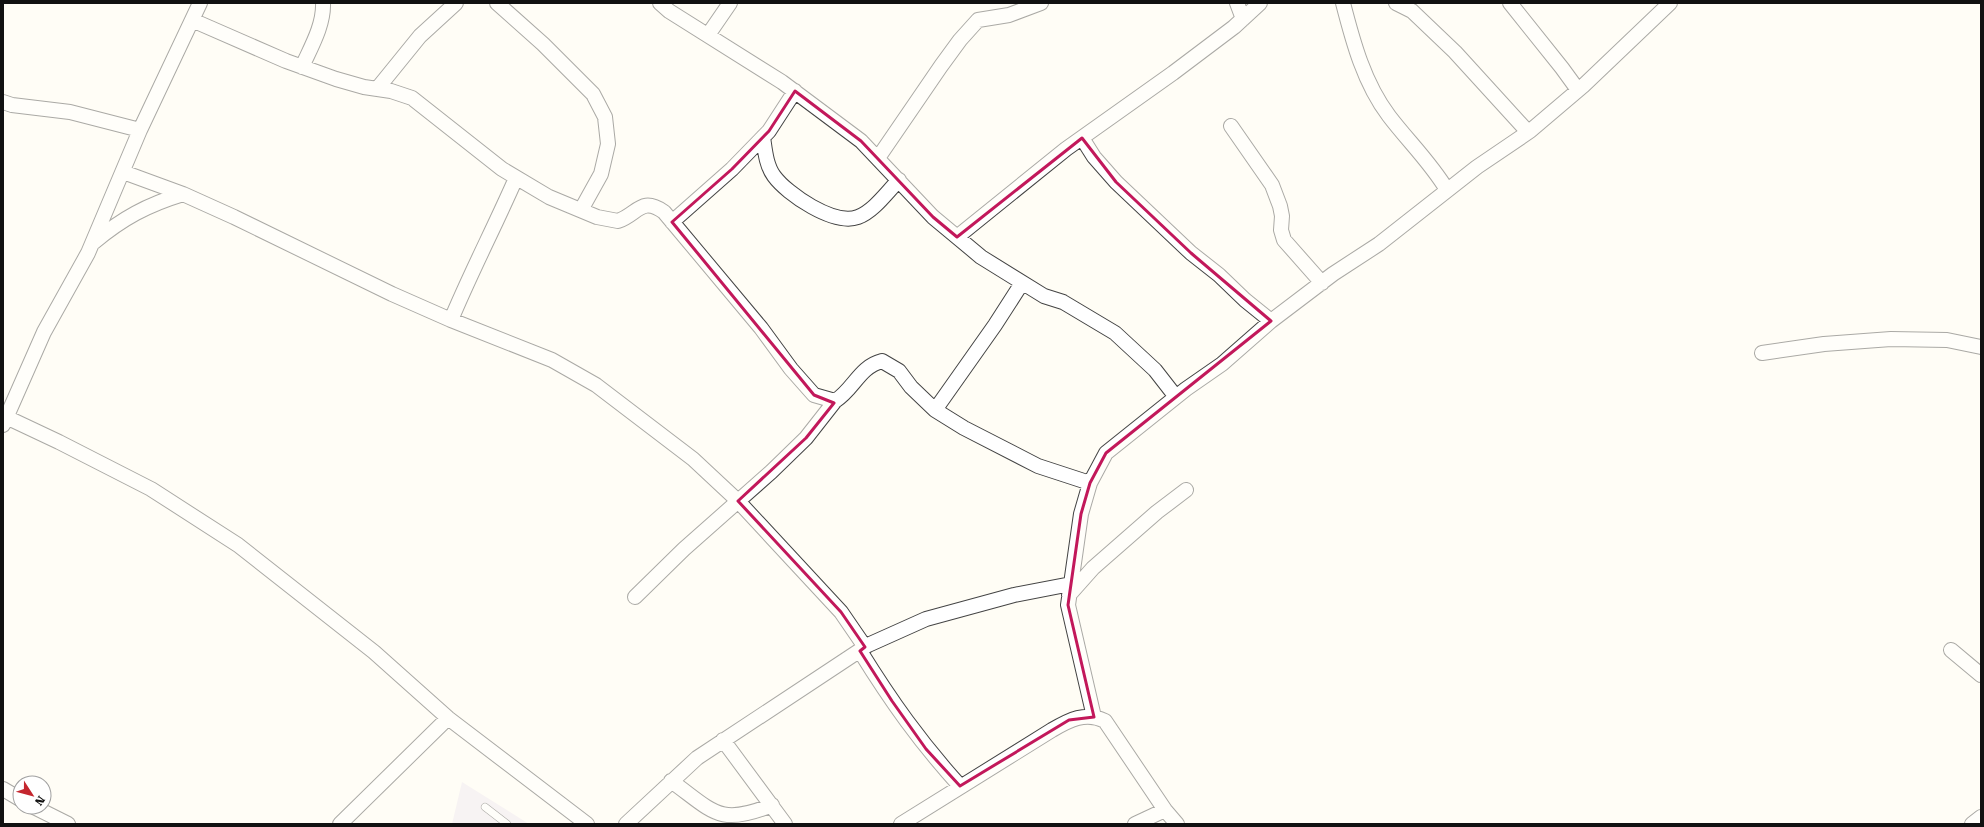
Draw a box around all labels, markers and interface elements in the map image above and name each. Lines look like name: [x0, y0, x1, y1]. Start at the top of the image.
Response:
north arrow: [12, 775, 52, 815]
text: N: [32, 793, 47, 808]

